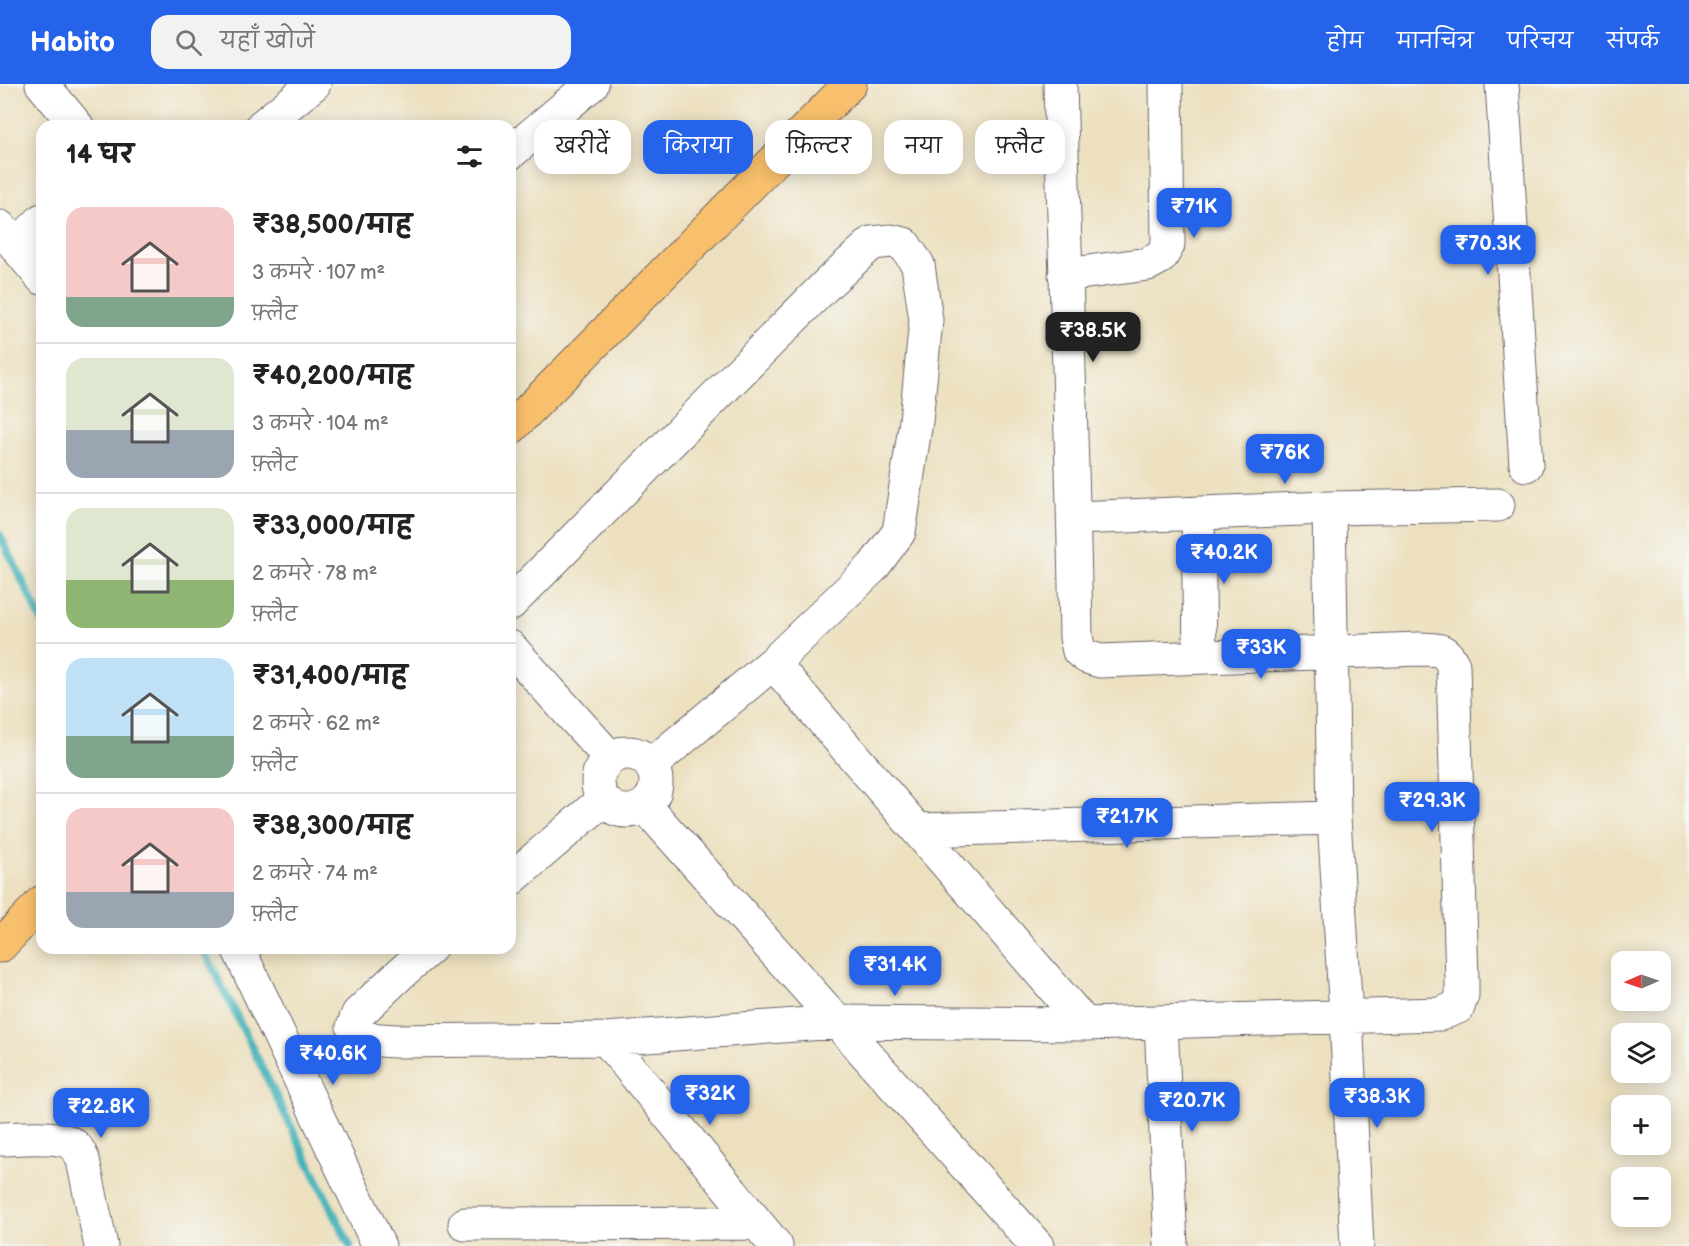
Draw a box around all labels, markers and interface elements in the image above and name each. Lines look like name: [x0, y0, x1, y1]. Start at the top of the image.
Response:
search box: [151, 15, 571, 69]
text: Habito: [30, 26, 115, 59]
icon: search: [172, 26, 205, 59]
text: यहाँ खोजें: [220, 28, 315, 55]
text: होम: [1327, 29, 1364, 54]
text: मानचित्र: [1397, 29, 1474, 54]
text: परिचय: [1507, 29, 1573, 54]
text: संपर्क: [1606, 29, 1659, 54]
chip: खरीदें: [534, 120, 631, 174]
chip: किराया: [643, 120, 753, 174]
chip: फ़िल्टर: [765, 120, 872, 174]
chip: नया: [884, 120, 963, 174]
chip: फ़्लैट: [975, 120, 1065, 174]
text: 14 घर: [66, 140, 134, 171]
icon: filters: [453, 140, 486, 173]
pin: ₹71K: [1158, 188, 1230, 239]
text: ₹71K: [1171, 195, 1217, 219]
text: ₹38,500/माह: [252, 210, 412, 241]
pin: ₹70.3K: [1439, 225, 1537, 276]
icon: home: [114, 231, 186, 303]
text: ₹70.3K: [1455, 232, 1521, 256]
text: 3 कमरे · 107 m²: [252, 261, 385, 285]
text: फ़्लैट: [252, 302, 298, 326]
pin: ₹38.5K: [1044, 312, 1142, 363]
text: ₹38.5K: [1060, 319, 1126, 343]
text: ₹40,200/माह: [252, 361, 413, 392]
icon: home: [114, 382, 186, 454]
text: 3 कमरे · 104 m²: [252, 412, 389, 436]
pin: ₹76K: [1249, 434, 1321, 485]
text: ₹76K: [1260, 441, 1310, 465]
text: फ़्लैट: [252, 453, 298, 477]
text: ₹33,000/माह: [252, 511, 413, 542]
icon: home: [114, 532, 186, 604]
pin: ₹40.2K: [1175, 534, 1273, 585]
text: ₹40.2K: [1190, 541, 1258, 565]
text: 2 कमरे · 78 m²: [252, 562, 377, 586]
text: फ़्लैट: [252, 603, 298, 627]
pin: ₹33K: [1225, 629, 1297, 680]
text: ₹33K: [1236, 636, 1286, 660]
text: ₹31,400/माह: [252, 661, 408, 692]
icon: home: [114, 682, 186, 754]
text: 2 कमरे · 62 m²: [252, 712, 380, 736]
text: फ़्लैट: [252, 753, 298, 777]
pin: ₹29.3K: [1383, 782, 1481, 833]
text: ₹29.3K: [1398, 789, 1466, 813]
pin: ₹21.7K: [1078, 798, 1176, 849]
text: ₹21.7K: [1096, 805, 1158, 829]
text: ₹38,300/माह: [252, 811, 412, 842]
icon: home: [114, 832, 186, 904]
text: 2 कमरे · 74 m²: [252, 862, 378, 886]
text: फ़्लैट: [252, 903, 298, 927]
pin: ₹31.4K: [846, 946, 944, 997]
north arrow: [1611, 951, 1671, 1011]
map controls: [1611, 951, 1671, 1227]
text: ₹31.4K: [863, 953, 927, 977]
button: layers: [1611, 1023, 1671, 1083]
pin: ₹40.6K: [284, 1035, 382, 1086]
text: ₹40.6K: [299, 1042, 367, 1066]
pin: ₹32K: [674, 1075, 746, 1126]
pin: ₹38.3K: [1328, 1078, 1426, 1129]
text: ₹32K: [685, 1082, 735, 1106]
pin: ₹20.7K: [1143, 1082, 1241, 1133]
text: ₹38.3K: [1343, 1085, 1411, 1109]
pin: ₹22.8K: [52, 1088, 150, 1139]
text: ₹20.7K: [1159, 1089, 1225, 1113]
text: ₹22.8K: [67, 1095, 135, 1119]
button: +: [1611, 1095, 1671, 1155]
button: −: [1611, 1167, 1671, 1227]

